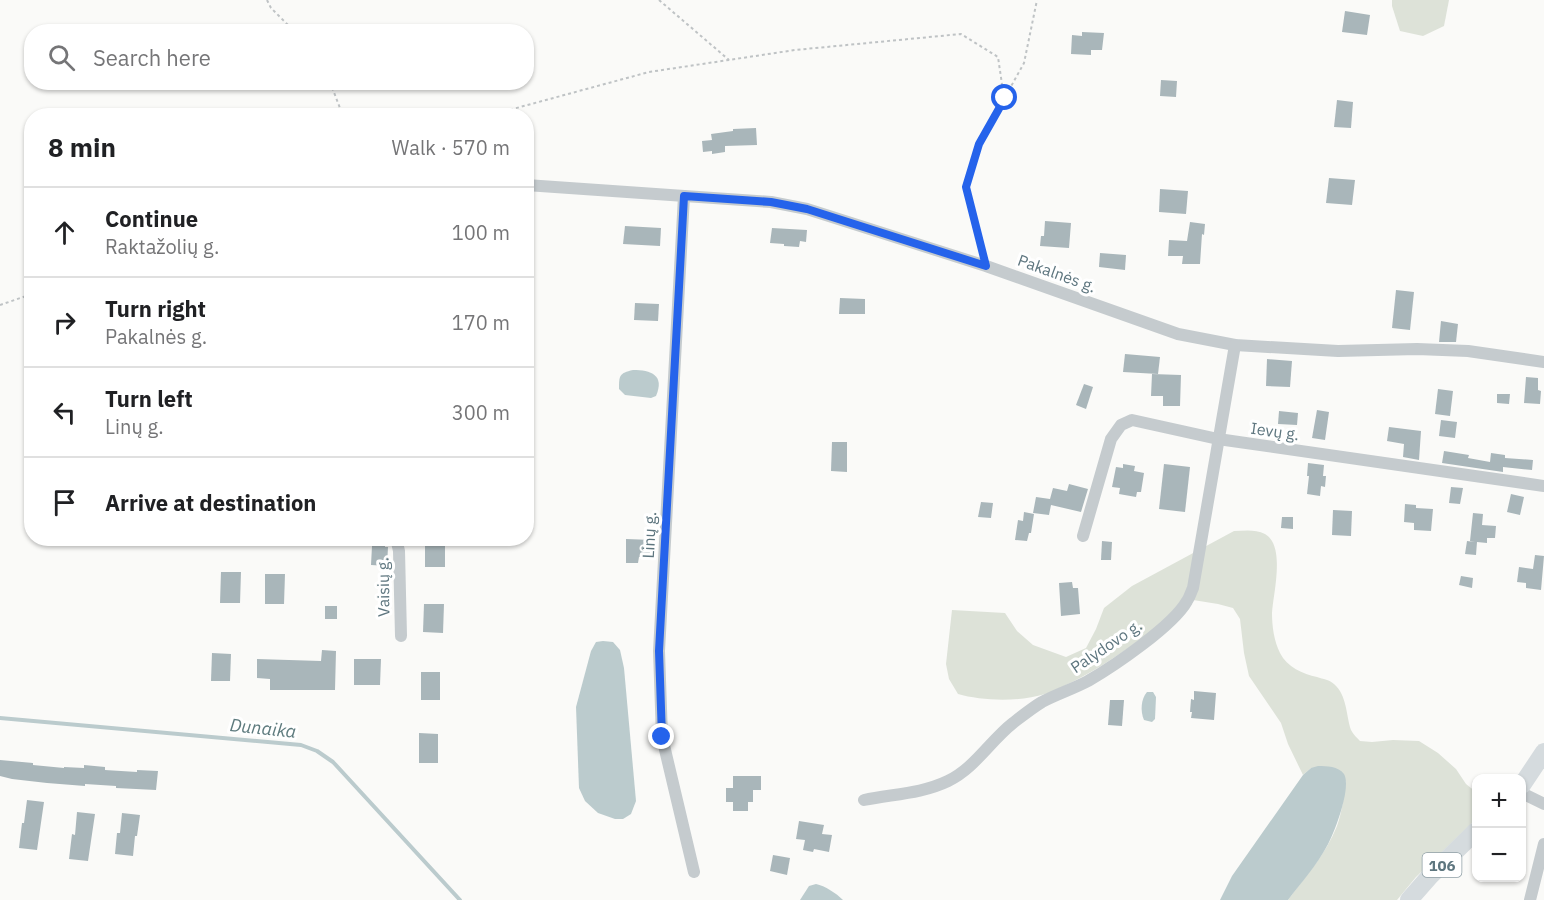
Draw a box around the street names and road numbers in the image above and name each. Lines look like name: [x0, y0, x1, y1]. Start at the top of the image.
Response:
street label: Pakalnės g.: [1015, 250, 1099, 296]
street label: Ievų g.: [1249, 418, 1301, 444]
street label: Linų g.: [638, 511, 660, 559]
street label: Vaisių g.: [372, 557, 394, 617]
street label: Palydovo g.: [1067, 615, 1145, 677]
road number: 106: [1422, 853, 1462, 877]

